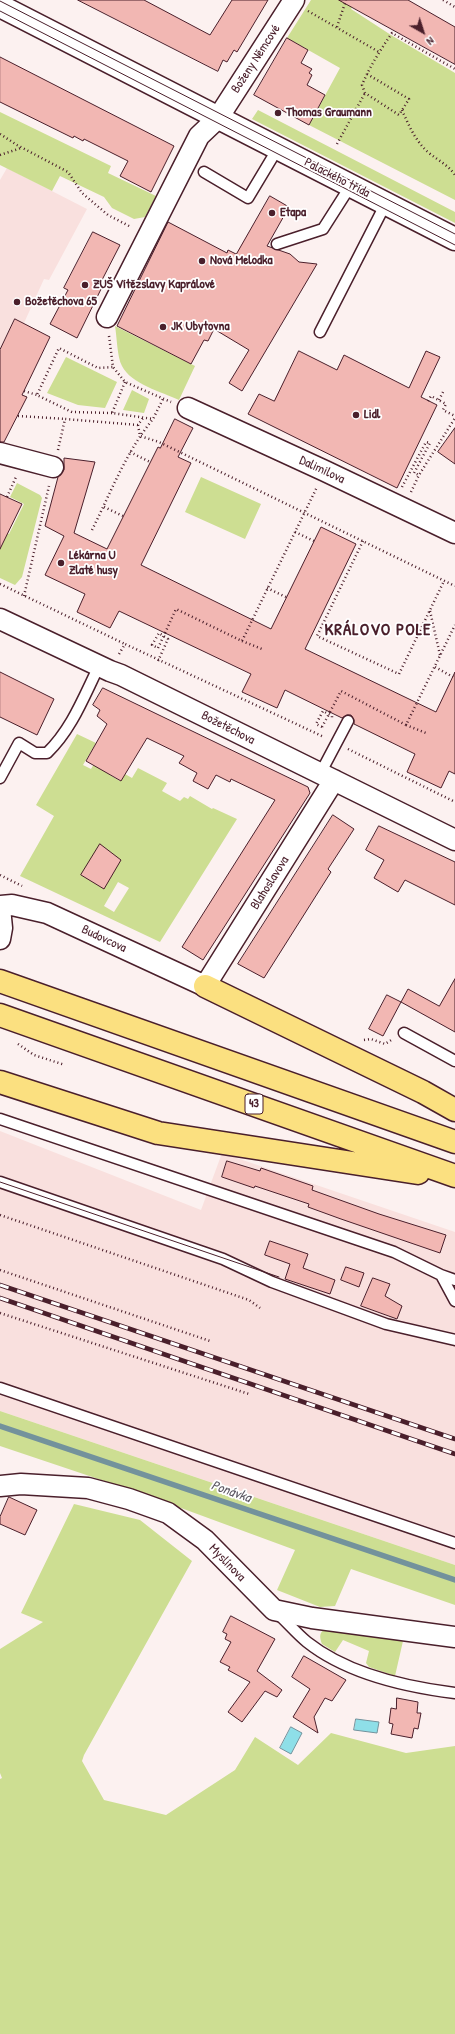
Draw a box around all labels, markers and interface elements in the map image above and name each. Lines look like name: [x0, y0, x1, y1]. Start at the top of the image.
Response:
north arrow: [403, 12, 443, 52]
street label: Boženy Němcové: [228, 22, 284, 96]
text: N: [424, 34, 437, 49]
place label: Thomas Graumann: [286, 105, 372, 121]
marker: Thomas Graumann: [273, 108, 283, 118]
street label: Palackého třída: [301, 155, 373, 201]
place label: Etapa: [280, 205, 306, 221]
marker: Etapa: [267, 208, 277, 218]
place label: Nová Melodka: [210, 253, 273, 269]
marker: Nová Melodka: [197, 256, 207, 266]
place label: ZUŠ Vítězslavy Kaprálové: [93, 277, 215, 293]
marker: ZUŠ Vítězslavy Kaprálové: [80, 280, 90, 290]
place label: Božetěchova 65: [25, 294, 97, 310]
marker: Božetěchova 65: [12, 297, 22, 307]
place label: JK Ubytovna: [171, 319, 229, 335]
marker: JK Ubytovna: [158, 322, 168, 332]
place label: Lidl: [364, 407, 380, 423]
marker: Lidl: [351, 410, 361, 420]
street label: Dalimilova: [297, 453, 347, 487]
place label: Lékárna U Zlaté husy: [69, 548, 118, 579]
marker: Lékárna U Zlaté husy: [56, 558, 66, 568]
district label: KRÁLOVO POLE: [324, 620, 432, 640]
street label: Božetěchova: [199, 708, 257, 748]
street label: Blahoslavova: [247, 853, 293, 913]
street label: Budovcova: [79, 922, 129, 956]
road number: 43: [245, 1094, 263, 1114]
water label: Ponávka: [209, 1477, 253, 1507]
street label: Myslínova: [205, 1541, 249, 1585]

